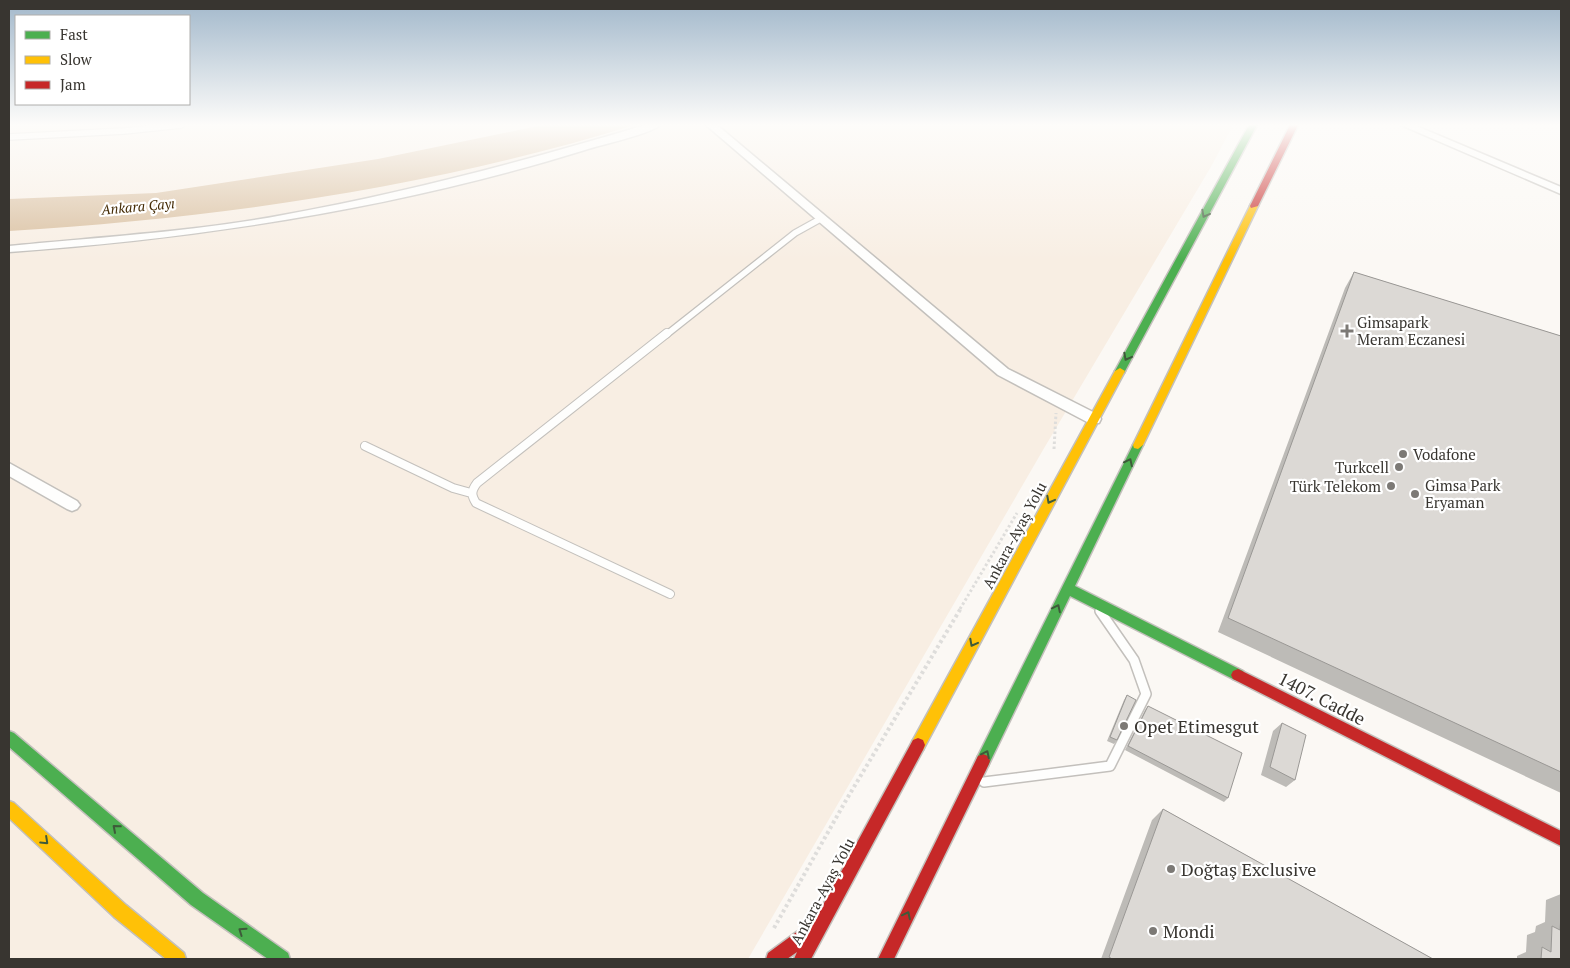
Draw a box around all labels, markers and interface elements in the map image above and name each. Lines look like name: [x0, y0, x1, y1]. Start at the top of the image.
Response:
legend: [15, 15, 190, 105]
text: Fast: [60, 24, 88, 44]
text: Slow: [60, 49, 93, 69]
text: Jam: [60, 74, 86, 94]
water label: Ankara Çayı: [99, 193, 176, 219]
one-way arrow: [1201, 209, 1211, 218]
place label: Gimsapark Meram Eczanesi: [1357, 312, 1465, 349]
marker: Gimsapark Meram Eczanesi: [1341, 325, 1353, 337]
one-way arrow: [1123, 352, 1133, 361]
place label: Vodafone: [1413, 444, 1476, 464]
marker: Vodafone: [1397, 448, 1409, 460]
place label: Turkcell: [1335, 457, 1389, 477]
one-way arrow: [1123, 458, 1133, 467]
marker: Turkcell: [1393, 461, 1405, 473]
place label: Gimsa Park Eryaman: [1425, 475, 1501, 512]
place label: Türk Telekom: [1290, 476, 1381, 496]
street label: Ankara-Ayaş Yolu: [977, 478, 1051, 592]
marker: Türk Telekom: [1385, 480, 1397, 492]
marker: Gimsa Park Eryaman: [1409, 488, 1421, 500]
one-way arrow: [1046, 494, 1056, 503]
one-way arrow: [1051, 604, 1061, 613]
one-way arrow: [969, 637, 979, 646]
street label: 1407. Cadde: [1274, 666, 1370, 730]
place label: Opet Etimesgut: [1134, 714, 1259, 738]
marker: Opet Etimesgut: [1118, 720, 1130, 732]
one-way arrow: [980, 750, 990, 759]
one-way arrow: [113, 826, 122, 834]
street label: Ankara-Ayaş Yolu: [785, 834, 859, 948]
one-way arrow: [40, 835, 49, 844]
place label: Doğtaş Exclusive: [1181, 857, 1316, 881]
marker: Doğtaş Exclusive: [1165, 863, 1177, 875]
one-way arrow: [901, 912, 911, 921]
place label: Mondi: [1163, 919, 1215, 943]
marker: Mondi: [1147, 925, 1159, 937]
one-way arrow: [239, 928, 248, 936]

